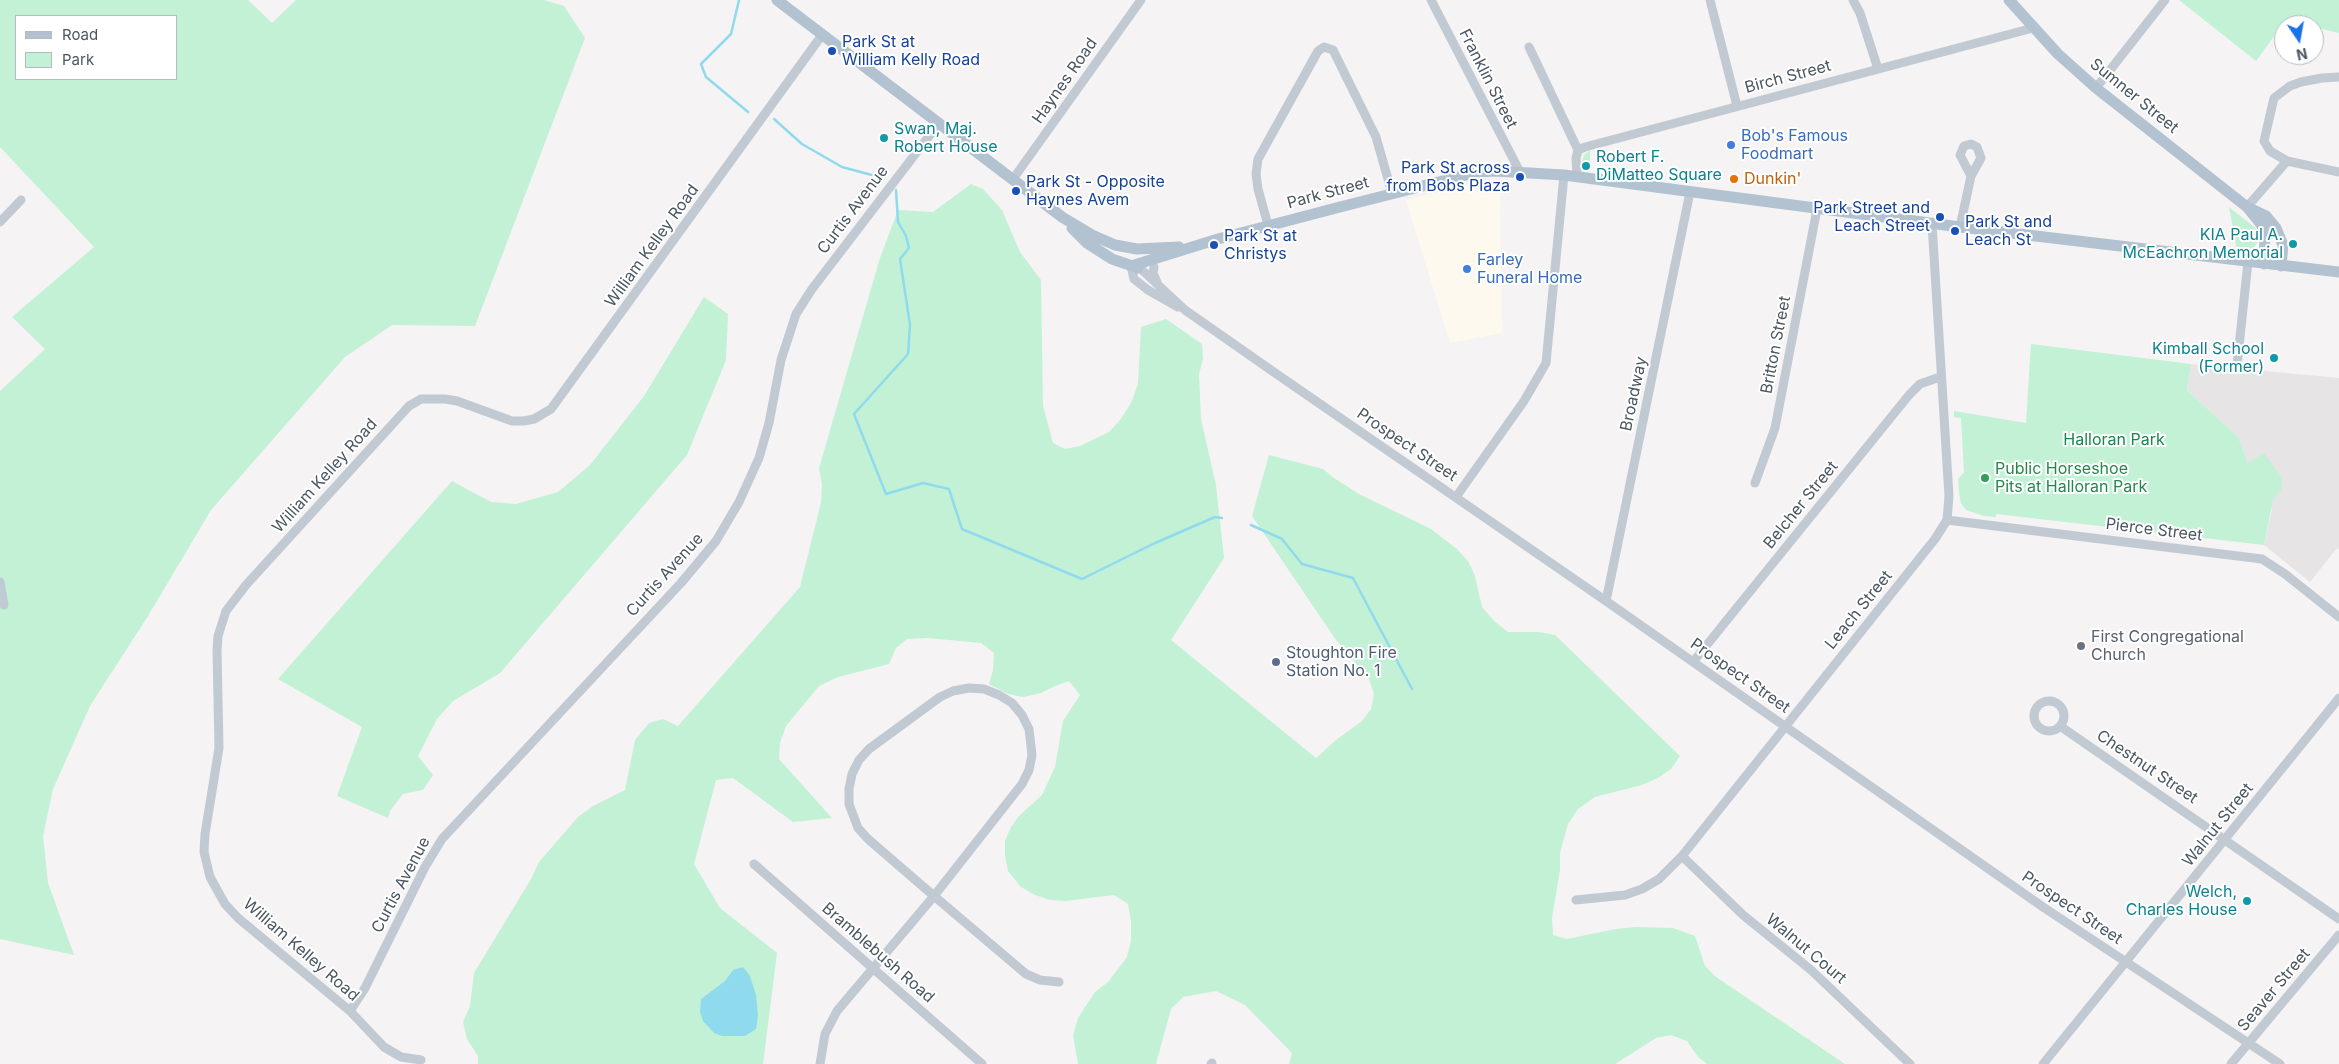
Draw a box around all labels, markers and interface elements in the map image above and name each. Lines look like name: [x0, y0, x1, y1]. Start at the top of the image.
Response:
legend: [15, 15, 178, 80]
north arrow: [2274, 15, 2324, 65]
text: Road: [62, 25, 98, 44]
street label: Franklin Street: [1455, 26, 1521, 132]
place label: Park St at William Kelly Road: [842, 32, 980, 70]
street label: Haynes Road: [1028, 35, 1102, 127]
marker: Park St at William Kelly Road: [826, 45, 838, 57]
text: N: [2295, 45, 2309, 64]
text: Park: [62, 50, 94, 69]
street label: Sumner Street: [2086, 54, 2182, 138]
street label: Birch Street: [1743, 56, 1833, 98]
place label: Swan, Maj. Robert House: [894, 119, 998, 157]
place label: Bob's Famous Foodmart: [1741, 126, 1848, 164]
marker: Swan, Maj. Robert House: [878, 132, 890, 144]
marker: Bob's Famous Foodmart: [1725, 139, 1737, 151]
place label: Robert F. DiMatteo Square: [1596, 147, 1722, 185]
place label: Park St across from Bobs Plaza: [1387, 158, 1510, 196]
marker: Robert F. DiMatteo Square: [1580, 160, 1592, 172]
street label: Curtis Avenue: [814, 162, 892, 258]
place label: Dunkin': [1744, 169, 1801, 189]
marker: Park St across from Bobs Plaza: [1514, 171, 1526, 183]
place label: Park St - Opposite Haynes Avem: [1026, 172, 1165, 210]
street label: Park Street: [1285, 173, 1371, 213]
marker: Dunkin': [1728, 173, 1740, 185]
street label: William Kelley Road: [601, 181, 703, 311]
marker: Park St - Opposite Haynes Avem: [1010, 185, 1022, 197]
place label: Park Street and Leach Street: [1813, 198, 1930, 236]
marker: Park Street and Leach Street: [1934, 211, 1946, 223]
place label: Park St and Leach St: [1965, 212, 2052, 250]
marker: Park St and Leach St: [1949, 225, 1961, 237]
place label: KIA Paul A. McEachron Memorial: [2122, 225, 2283, 263]
place label: Park St at Christys: [1224, 226, 1297, 264]
marker: KIA Paul A. McEachron Memorial: [2287, 238, 2299, 250]
marker: Park St at Christys: [1208, 239, 1220, 251]
place label: Farley Funeral Home: [1477, 250, 1582, 288]
marker: Farley Funeral Home: [1461, 263, 1473, 275]
street label: Britton Street: [1757, 294, 1795, 396]
place label: Kimball School (Former): [2152, 339, 2264, 377]
marker: Kimball School (Former): [2268, 352, 2280, 364]
street label: Broadway: [1617, 355, 1651, 433]
street label: Prospect Street: [1353, 404, 1461, 486]
street label: William Kelley Road: [269, 415, 381, 537]
park label: Halloran Park: [2063, 430, 2165, 450]
street label: Belcher Street: [1760, 457, 1842, 553]
place label: Public Horseshoe Pits at Halloran Park: [1995, 459, 2147, 497]
marker: Public Horseshoe Pits at Halloran Park: [1979, 472, 1991, 484]
street label: Pierce Street: [2105, 515, 2203, 545]
street label: Curtis Avenue: [623, 529, 707, 621]
street label: Leach Street: [1821, 567, 1897, 653]
place label: First Congregational Church: [2091, 627, 2244, 665]
street label: Prospect Street: [1687, 635, 1793, 717]
marker: First Congregational Church: [2075, 640, 2087, 652]
place label: Stoughton Fire Station No. 1: [1286, 643, 1397, 681]
marker: Stoughton Fire Station No. 1: [1270, 656, 1282, 668]
street label: Chestnut Street: [2093, 726, 2201, 808]
street label: Walnut Street: [2179, 779, 2257, 871]
street label: Curtis Avenue: [368, 834, 434, 936]
street label: Prospect Street: [2018, 867, 2126, 949]
place label: Welch, Charles House: [2126, 882, 2237, 920]
street label: William Kelley Road: [239, 895, 363, 1005]
marker: Welch, Charles House: [2241, 895, 2253, 907]
street label: Bramblebush Road: [818, 899, 938, 1007]
street label: Walnut Court: [1762, 910, 1850, 988]
street label: Seaver Street: [2234, 945, 2314, 1035]

